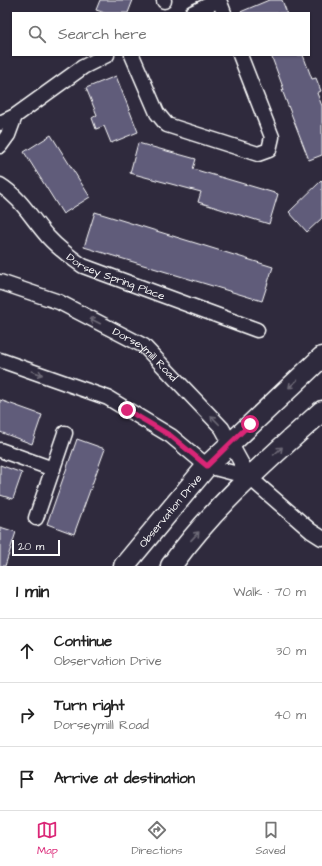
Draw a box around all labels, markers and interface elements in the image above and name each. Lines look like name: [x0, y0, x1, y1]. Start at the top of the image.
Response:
search box: [12, 12, 310, 56]
icon: search: [26, 23, 48, 45]
text: Search here: [58, 24, 147, 45]
street label: Dorsey Spring Place: [64, 249, 167, 303]
one-way arrow: [89, 316, 101, 324]
street label: Dorseymill Road: [110, 324, 181, 385]
one-way arrow: [30, 370, 42, 378]
one-way arrow: [288, 379, 299, 388]
route end: [118, 401, 136, 419]
one-way arrow: [210, 415, 220, 425]
route start: [241, 415, 259, 433]
one-way arrow: [273, 446, 283, 455]
street label: Observation Drive: [135, 471, 205, 550]
one-way arrow: [191, 530, 200, 541]
scale bar: [12, 538, 60, 557]
text: 20 m: [18, 539, 44, 554]
text: 1 min: [16, 580, 49, 604]
text: Walk · 70 m: [233, 583, 306, 601]
text: Continue: [54, 631, 112, 652]
icon: ahead: [16, 640, 38, 662]
text: 30 m: [276, 642, 306, 660]
text: Observation Drive: [54, 652, 162, 670]
text: Turn right: [54, 695, 125, 716]
icon: right: [16, 704, 38, 726]
text: 40 m: [274, 706, 306, 724]
text: Dorseymill Road: [54, 716, 149, 734]
icon: arrive: [16, 768, 38, 790]
text: Arrive at destination: [54, 768, 195, 789]
tab: Map: [36, 819, 58, 858]
tab: Directions: [131, 819, 183, 858]
tab: Saved: [256, 819, 286, 858]

